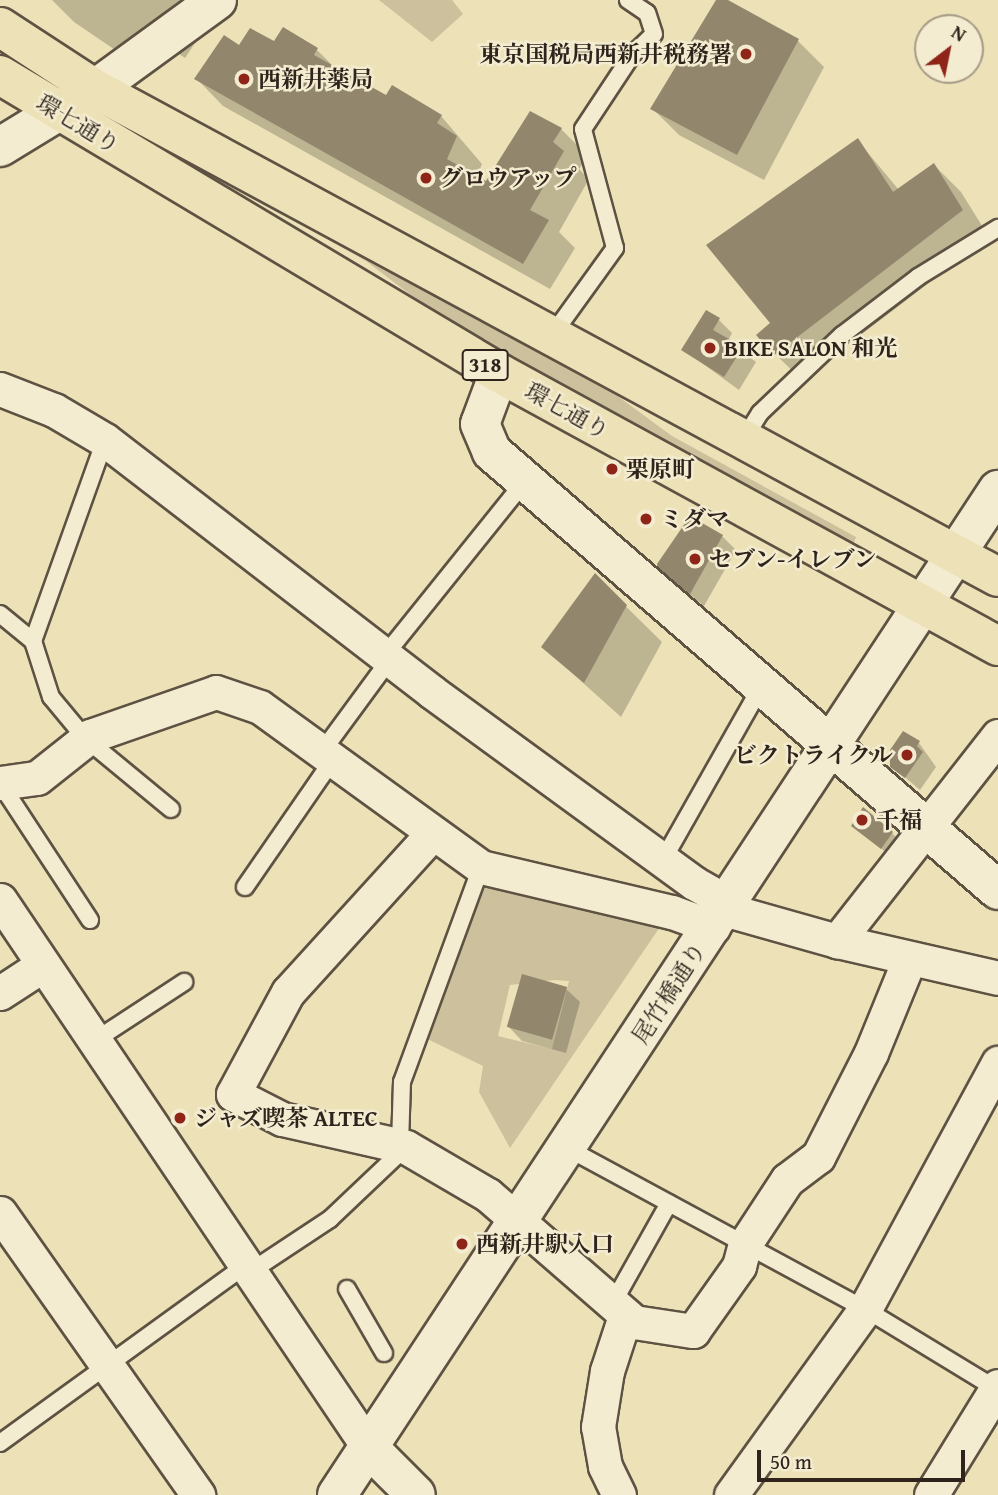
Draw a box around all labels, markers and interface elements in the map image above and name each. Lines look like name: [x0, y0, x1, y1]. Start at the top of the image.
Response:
north arrow: [914, 14, 984, 84]
text: N: [946, 18, 972, 48]
place label: 東京国税局西新井税務署: [479, 40, 732, 68]
marker: 東京国税局西新井税務署: [738, 46, 754, 62]
place label: 西新井薬局: [258, 65, 373, 93]
marker: 西新井薬局: [236, 71, 252, 87]
street label: 環七通り: [31, 88, 125, 160]
place label: グロウアップ: [440, 164, 578, 192]
marker: グロウアップ: [418, 170, 434, 186]
place label: BIKE SALON 和光: [724, 334, 898, 362]
marker: BIKE SALON 和光: [702, 340, 718, 356]
road number: 318: [461, 348, 510, 382]
street label: 環七通り: [520, 377, 614, 445]
place label: 栗原町: [626, 455, 695, 483]
marker: 栗原町: [604, 461, 620, 477]
place label: ミダマ: [660, 505, 729, 533]
marker: ミダマ: [638, 511, 654, 527]
place label: セブン-イレブン: [709, 545, 878, 573]
marker: セブン-イレブン: [687, 551, 703, 567]
place label: ビクトライクル: [732, 741, 893, 769]
marker: ビクトライクル: [899, 747, 915, 763]
place label: 千福: [876, 806, 922, 834]
marker: 千福: [854, 812, 870, 828]
street label: 尾竹橋通り: [626, 937, 712, 1049]
place label: ジャズ喫茶 ALTEC: [194, 1104, 378, 1132]
marker: ジャズ喫茶 ALTEC: [172, 1110, 188, 1126]
place label: 西新井駅入口: [476, 1230, 614, 1258]
marker: 西新井駅入口: [454, 1236, 470, 1252]
scale bar: [760, 1436, 968, 1480]
text: 50 m: [770, 1446, 812, 1477]

